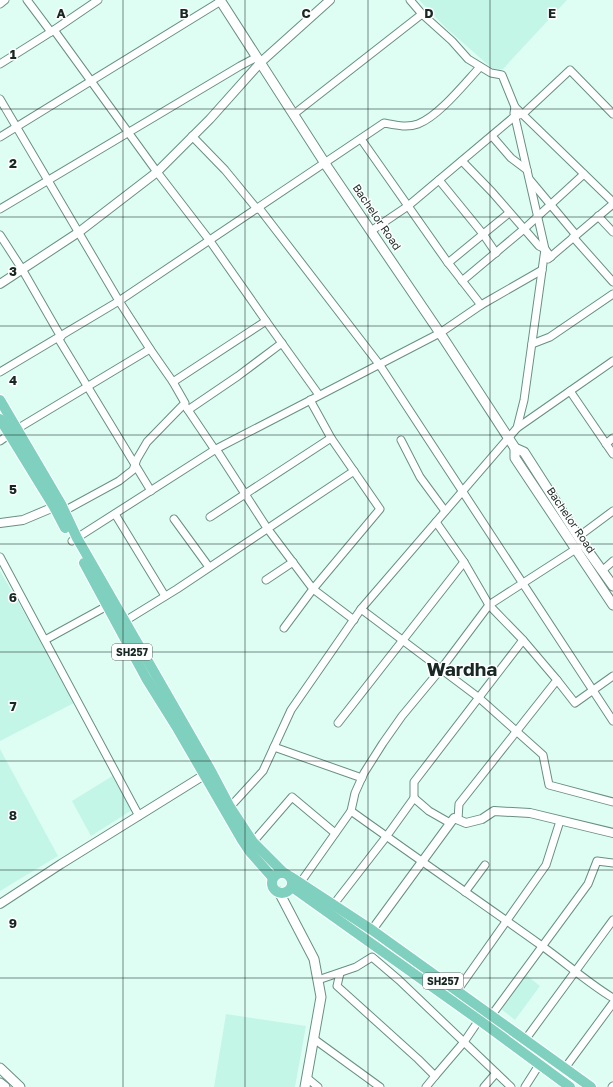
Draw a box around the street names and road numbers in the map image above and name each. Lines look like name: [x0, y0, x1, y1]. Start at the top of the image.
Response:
street label: Bachelor Road: [351, 181, 404, 252]
street label: Bachelor Road: [545, 484, 598, 555]
road number: SH257: [112, 644, 152, 660]
road number: SH257: [423, 973, 463, 989]

